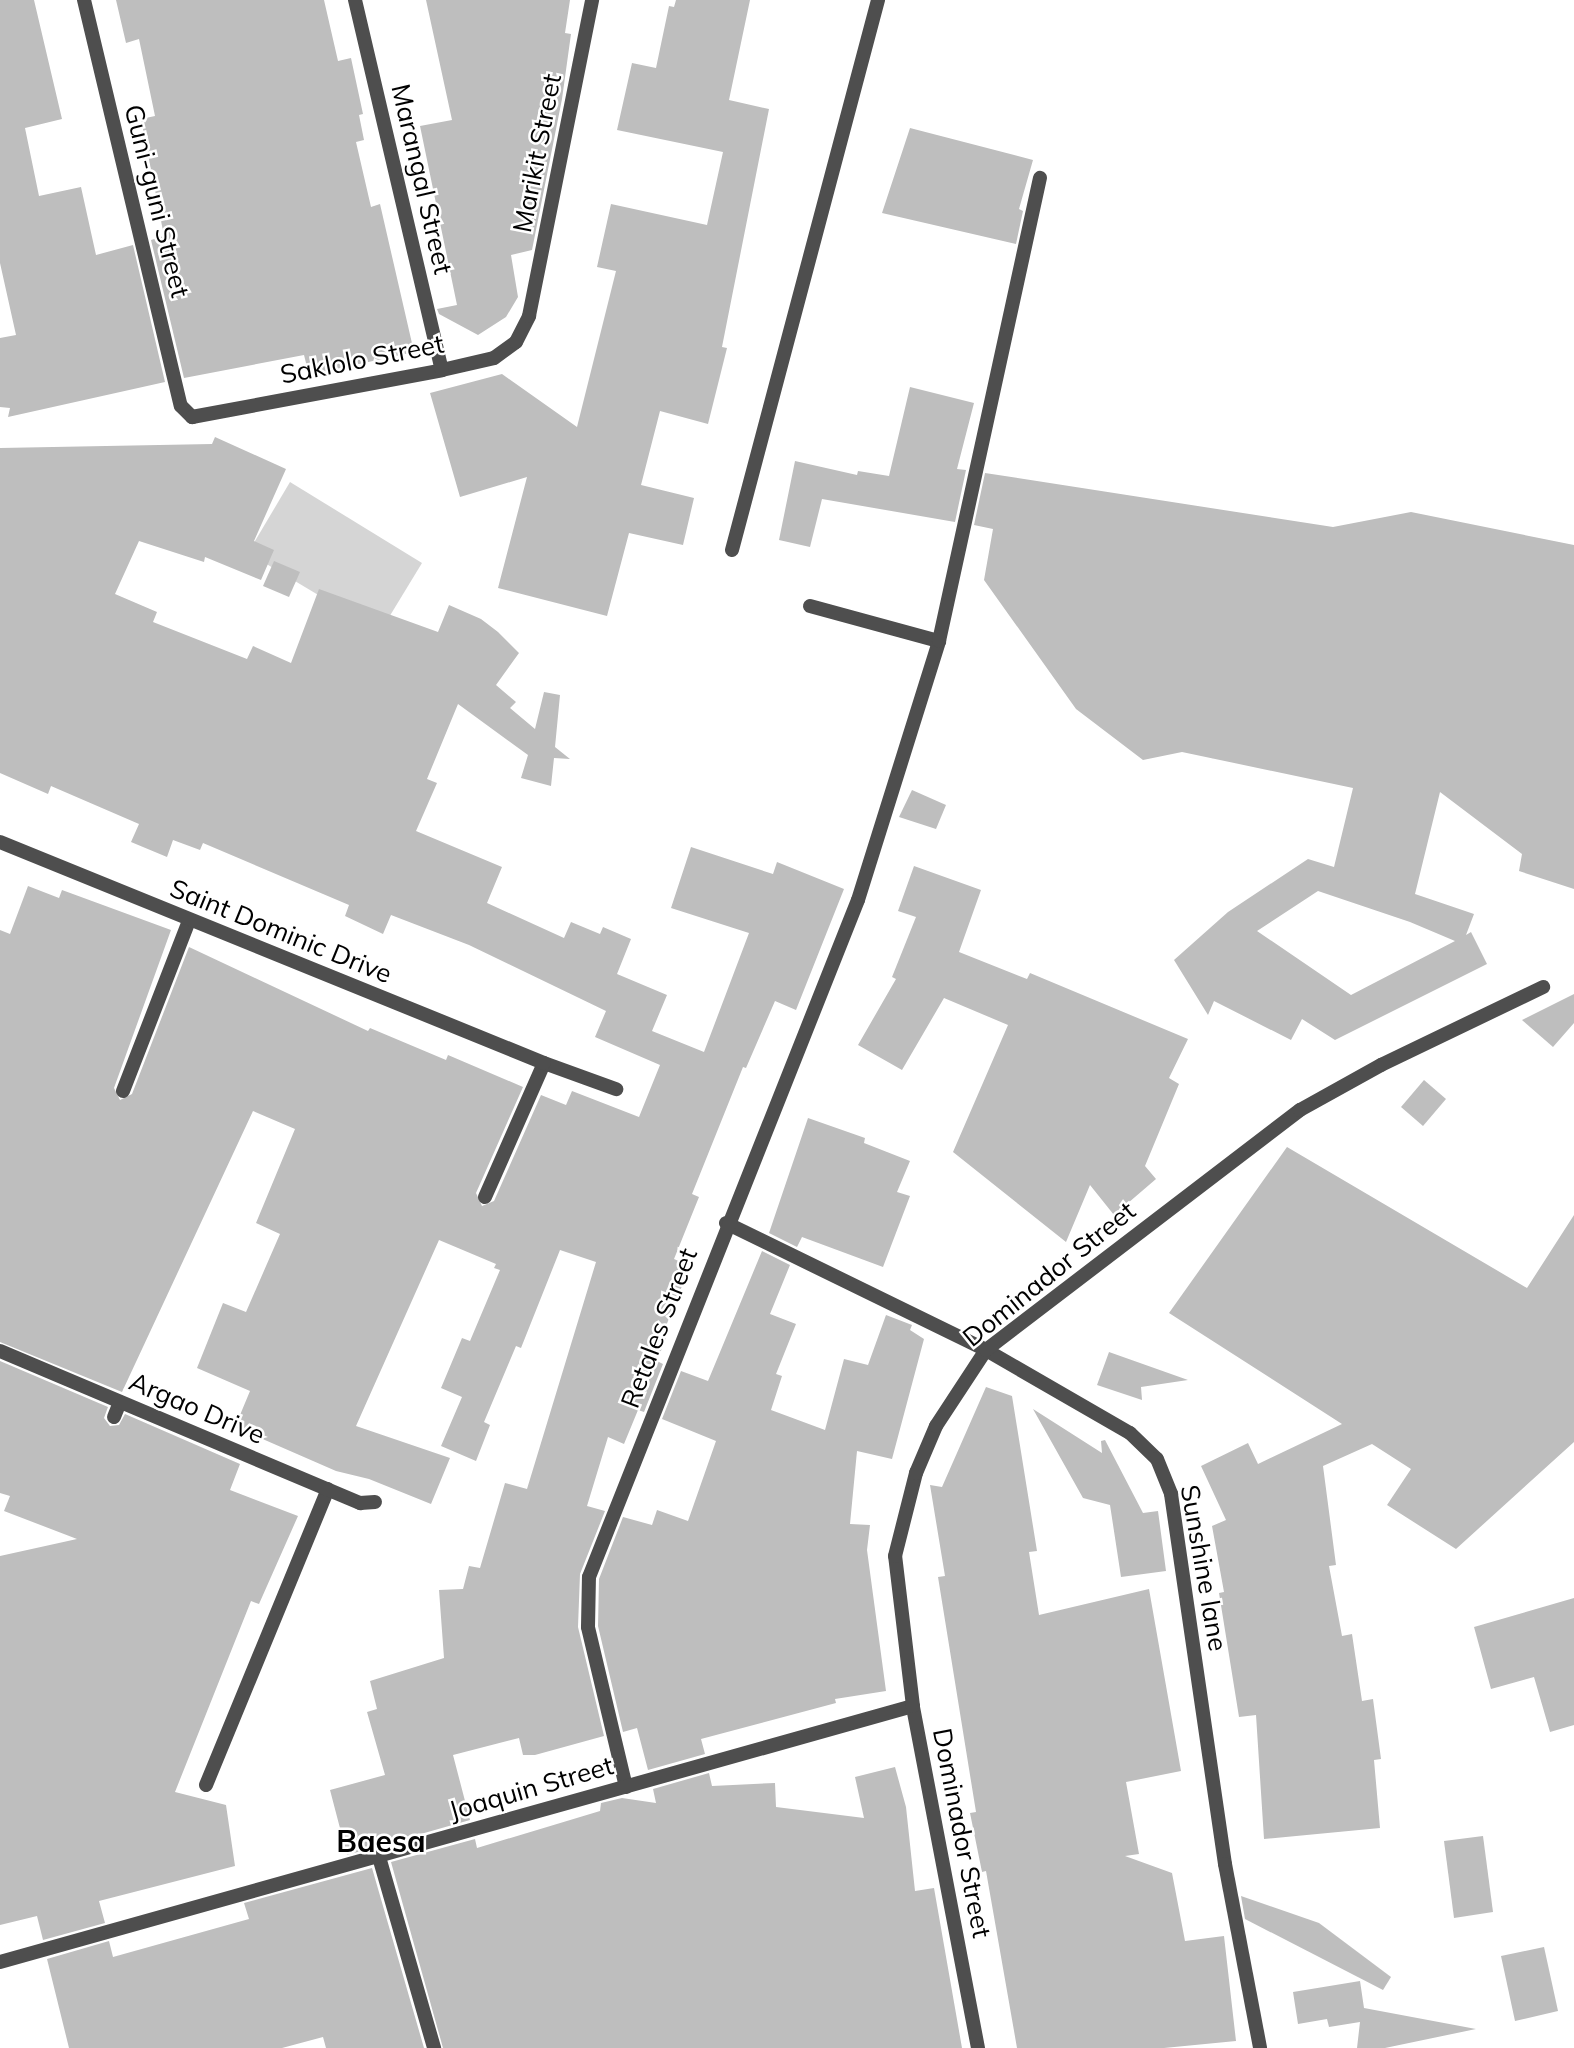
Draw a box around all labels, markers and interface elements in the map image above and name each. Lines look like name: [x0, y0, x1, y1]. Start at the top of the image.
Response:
street label: Marikit Street: [506, 71, 568, 235]
street label: Marangal Street: [385, 81, 459, 277]
street label: Guni-guni Street: [118, 101, 196, 301]
street label: Saklolo Street: [278, 328, 446, 390]
street label: Saint Dominic Drive: [166, 872, 396, 990]
street label: Dominador Street: [957, 1195, 1141, 1353]
street label: Retales Street: [614, 1244, 704, 1412]
street label: Argao Drive: [125, 1365, 269, 1451]
street label: Sunshine lane: [1174, 1483, 1234, 1653]
street label: Dominador Street: [926, 1726, 998, 1940]
street label: Joaquin Street: [445, 1750, 617, 1826]
district label: Baesa: [336, 1823, 426, 1859]

